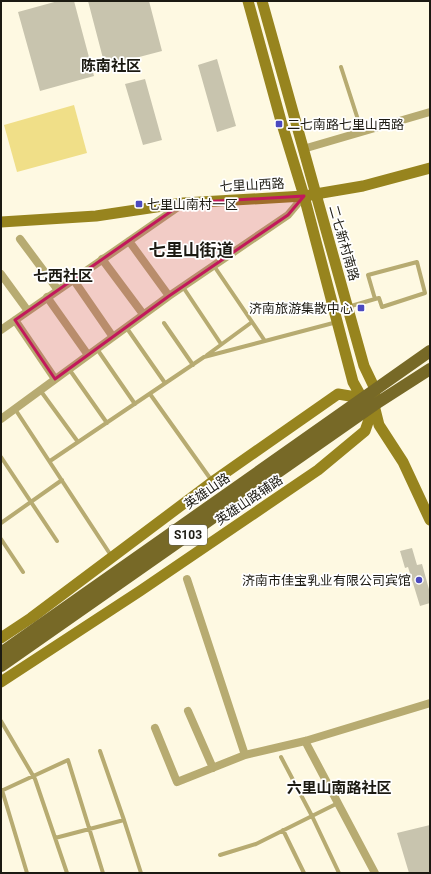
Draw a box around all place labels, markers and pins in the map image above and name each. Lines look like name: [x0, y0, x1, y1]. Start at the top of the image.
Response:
place label: 二七南路七里山西路: [287, 117, 404, 132]
marker: 二七南路七里山西路: [274, 119, 284, 129]
place label: 七里山南村一区: [147, 197, 238, 212]
marker: 七里山南村一区: [134, 199, 144, 209]
place label: 济南旅游集散中心: [249, 301, 353, 316]
marker: 济南旅游集散中心: [356, 303, 366, 313]
place label: 济南市佳宝乳业有限公司宾馆: [242, 573, 411, 588]
marker: 济南市佳宝乳业有限公司宾馆: [414, 575, 424, 585]

